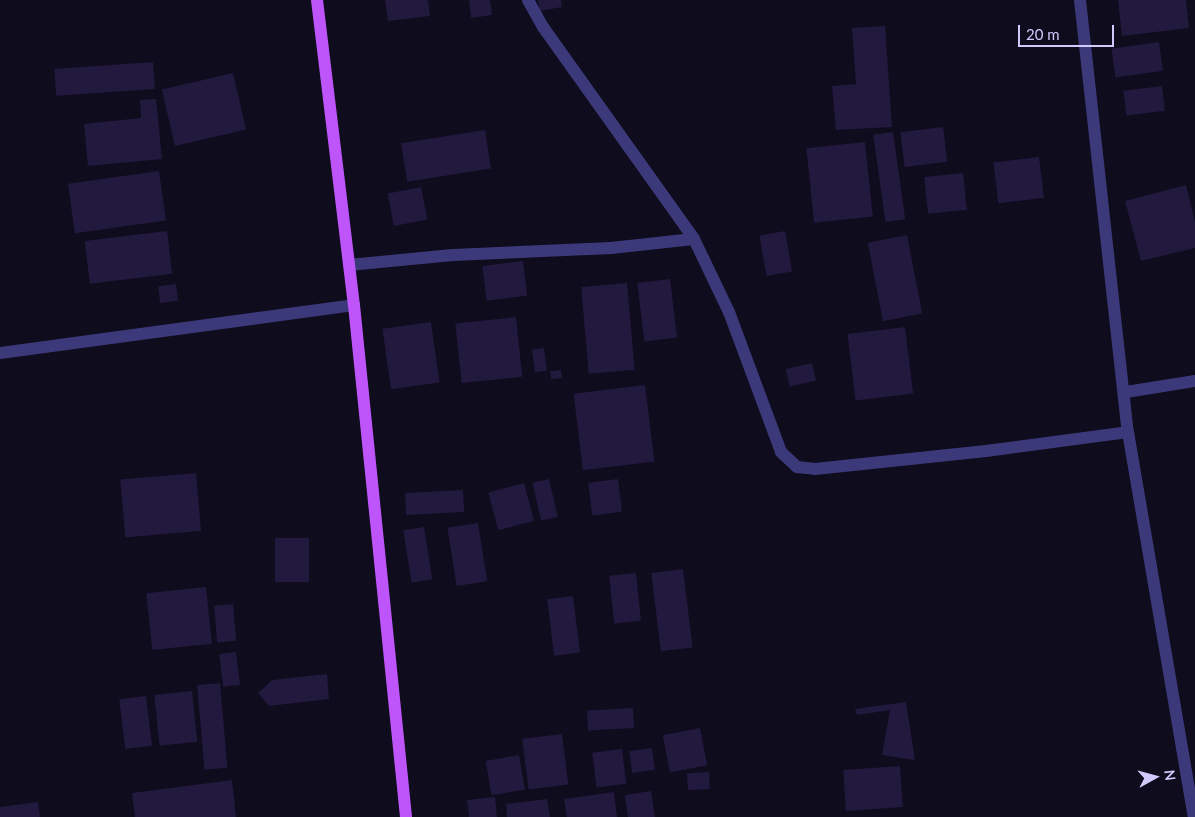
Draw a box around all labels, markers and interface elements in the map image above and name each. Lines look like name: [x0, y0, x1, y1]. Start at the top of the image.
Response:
scale bar: [1020, 15, 1116, 47]
text: 20 m: [1026, 25, 1060, 43]
north arrow: [1130, 752, 1180, 802]
text: N: [1161, 769, 1179, 781]

